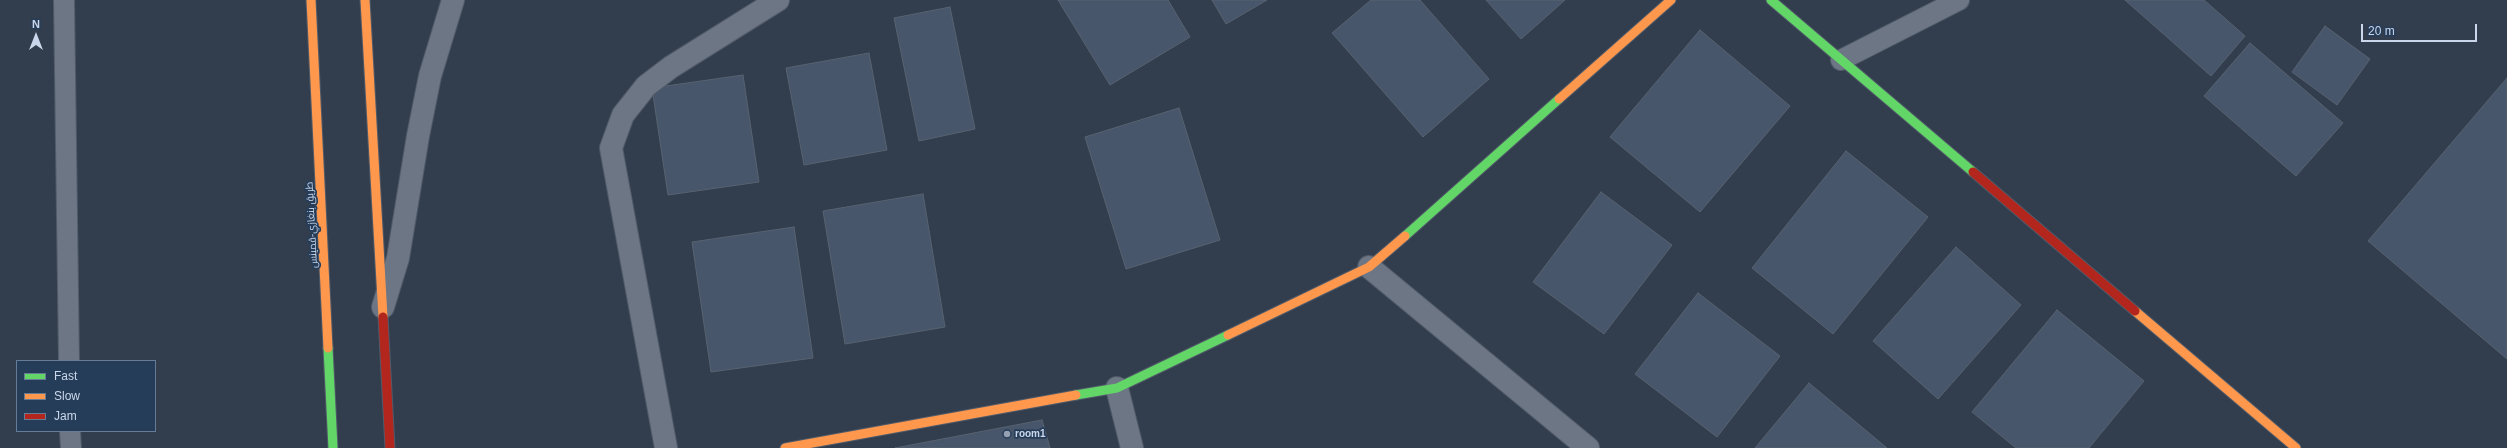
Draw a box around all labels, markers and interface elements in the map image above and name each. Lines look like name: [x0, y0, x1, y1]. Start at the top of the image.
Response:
north arrow: [16, 16, 56, 56]
scale bar: [2363, 16, 2479, 42]
text: N: [32, 18, 40, 30]
text: 20 m: [2368, 24, 2395, 38]
street label: طريق بنغازي-قمينس: [304, 181, 320, 269]
legend: [16, 360, 156, 432]
text: Fast: [54, 369, 77, 383]
text: Slow: [54, 389, 80, 403]
text: Jam: [54, 409, 77, 423]
place label: room1: [1015, 428, 1046, 440]
marker: room1: [1002, 429, 1012, 439]

